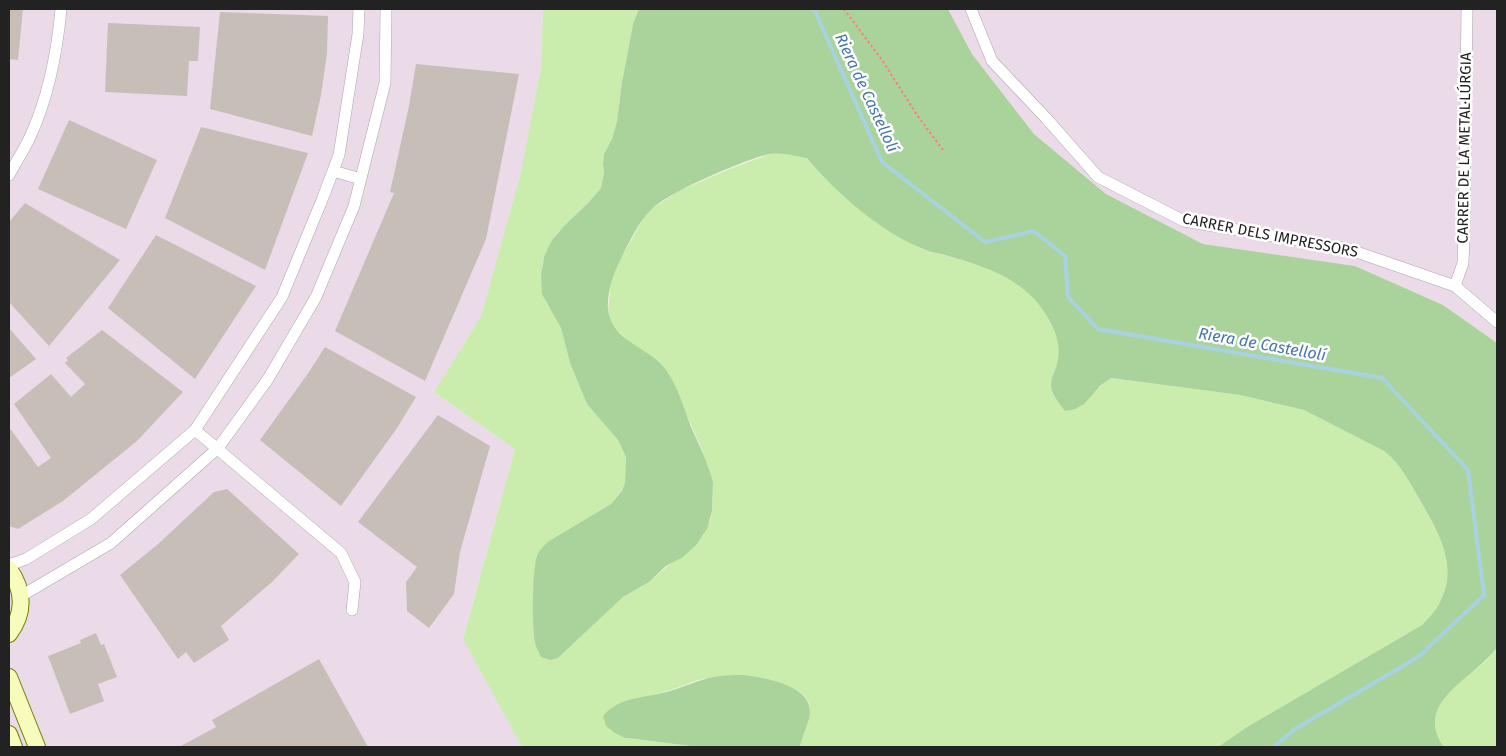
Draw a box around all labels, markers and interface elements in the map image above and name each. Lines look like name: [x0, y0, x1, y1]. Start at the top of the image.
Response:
water label: Riera de Castellolí: [830, 30, 902, 156]
street label: CARRER DE LA METAL·LÚRGIA: [1454, 52, 1476, 244]
street label: CARRER DELS IMPRESSORS: [1181, 210, 1359, 262]
water label: Riera de Castellolí: [1197, 324, 1327, 366]

